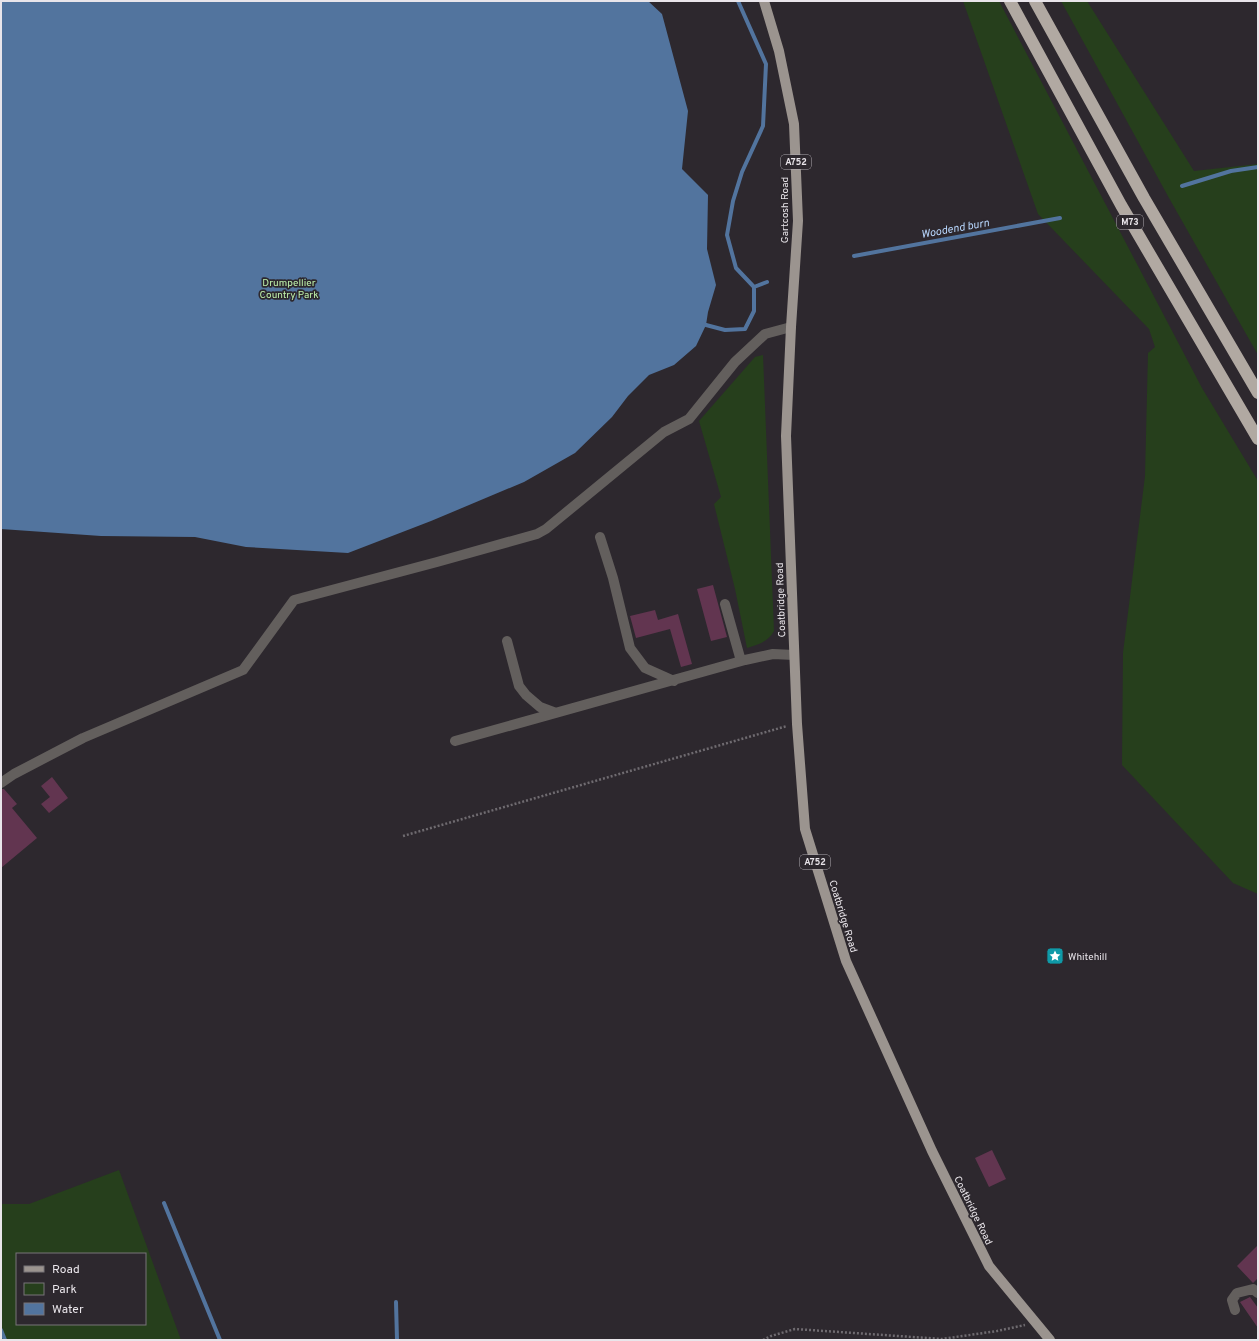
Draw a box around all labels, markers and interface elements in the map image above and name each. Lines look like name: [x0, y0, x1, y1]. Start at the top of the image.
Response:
road number: A752: [781, 155, 811, 169]
street label: Gartcosh Road: [779, 177, 792, 243]
road number: M73: [1117, 215, 1143, 229]
water label: Woodend burn: [920, 216, 990, 242]
park label: Drumpellier Country Park: [260, 277, 318, 302]
street label: Coatbridge Road: [774, 562, 789, 638]
road number: A752: [800, 855, 830, 869]
street label: Coatbridge Road: [825, 879, 860, 954]
place icon: Whitehill: [1045, 946, 1065, 966]
place label: Whitehill: [1068, 951, 1107, 964]
street label: Coatbridge Road: [950, 1174, 995, 1247]
legend: [16, 1253, 146, 1325]
text: Road: [52, 1262, 80, 1278]
text: Park: [52, 1282, 77, 1298]
text: Water: [52, 1302, 84, 1318]

